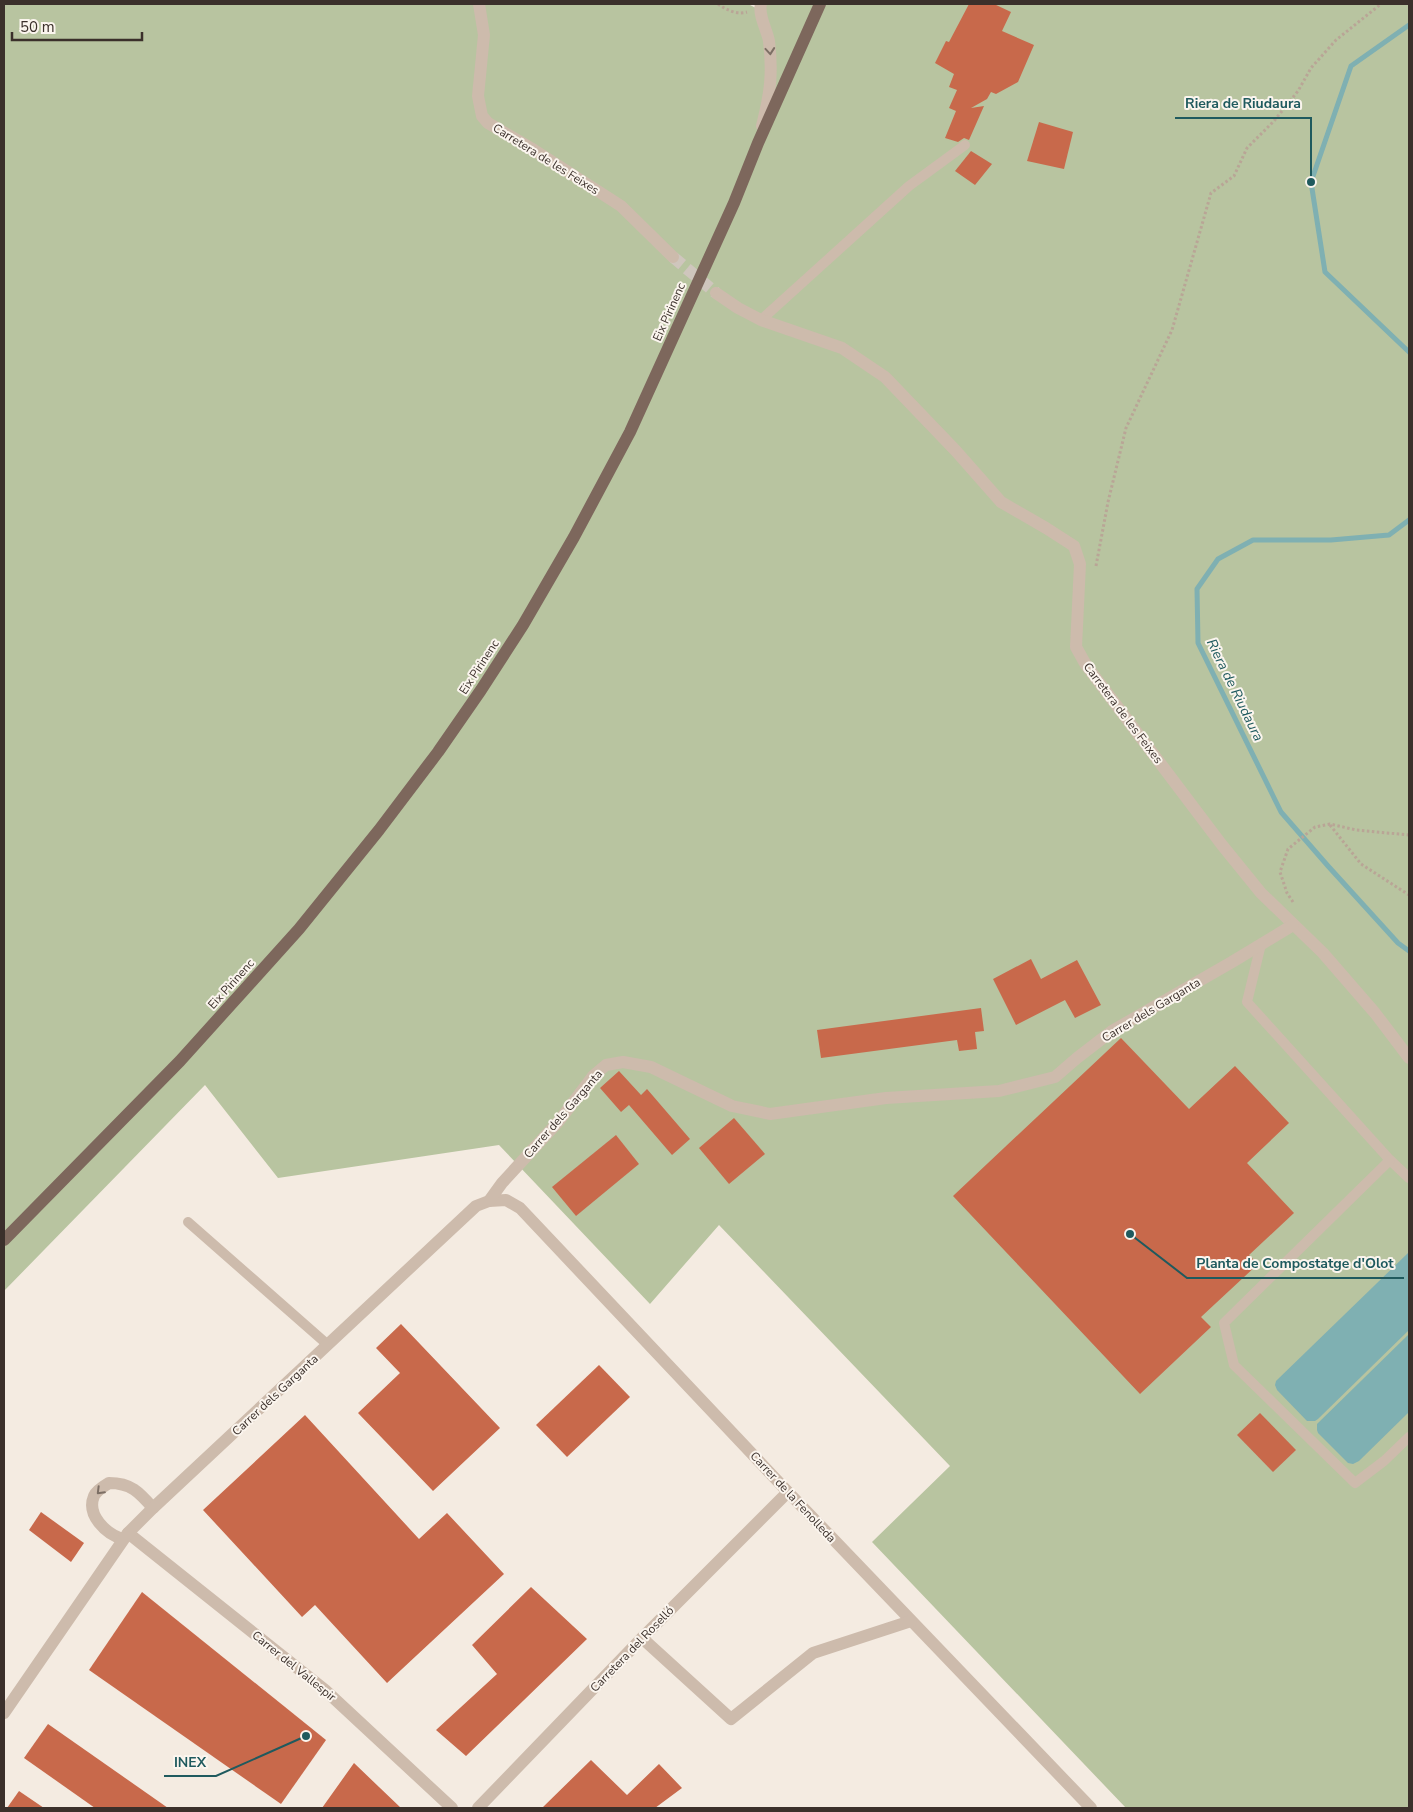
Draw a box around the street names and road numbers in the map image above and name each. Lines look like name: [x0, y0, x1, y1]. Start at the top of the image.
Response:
street label: Carretera de les Feixes: [490, 120, 602, 198]
street label: Eix Pirinenc: [649, 280, 689, 344]
street label: Eix Pirinenc: [455, 636, 503, 697]
street label: Carretera de les Feixes: [1080, 659, 1166, 767]
street label: Eix Pirinenc: [204, 955, 258, 1012]
street label: Carrer dels Garganta: [1099, 974, 1203, 1046]
street label: Carrer dels Garganta: [520, 1066, 606, 1162]
street label: Carrer dels Garganta: [228, 1351, 322, 1439]
street label: Carrer de la Fenolleda: [747, 1448, 839, 1546]
street label: Carretera del Roselló: [587, 1602, 678, 1695]
street label: Carrer del Vallespir: [249, 1627, 340, 1705]

